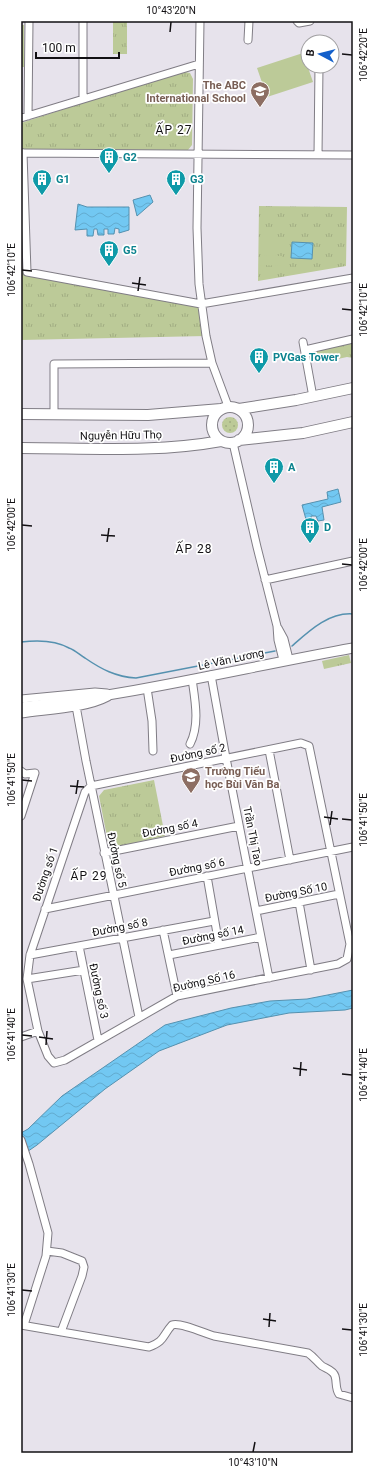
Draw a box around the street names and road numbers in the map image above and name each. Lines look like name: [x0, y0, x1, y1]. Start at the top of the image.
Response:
street label: Nguyễn Hữu Thọ: [80, 428, 162, 443]
street label: Lê Văn Lương: [197, 646, 265, 673]
street label: Đường số 2: [169, 741, 227, 766]
street label: Trần Thị Tao: [240, 805, 265, 867]
street label: Đường số 4: [141, 817, 199, 840]
street label: Đường số 5: [104, 831, 129, 889]
street label: Đường số 1: [30, 845, 61, 903]
street label: Đường số 6: [168, 856, 226, 879]
street label: Đường Số 10: [264, 880, 328, 905]
street label: Đường số 8: [91, 916, 149, 939]
street label: Đường số 14: [181, 923, 245, 948]
street label: Đường số 3: [86, 962, 111, 1020]
street label: Đường Số 16: [172, 968, 236, 995]

